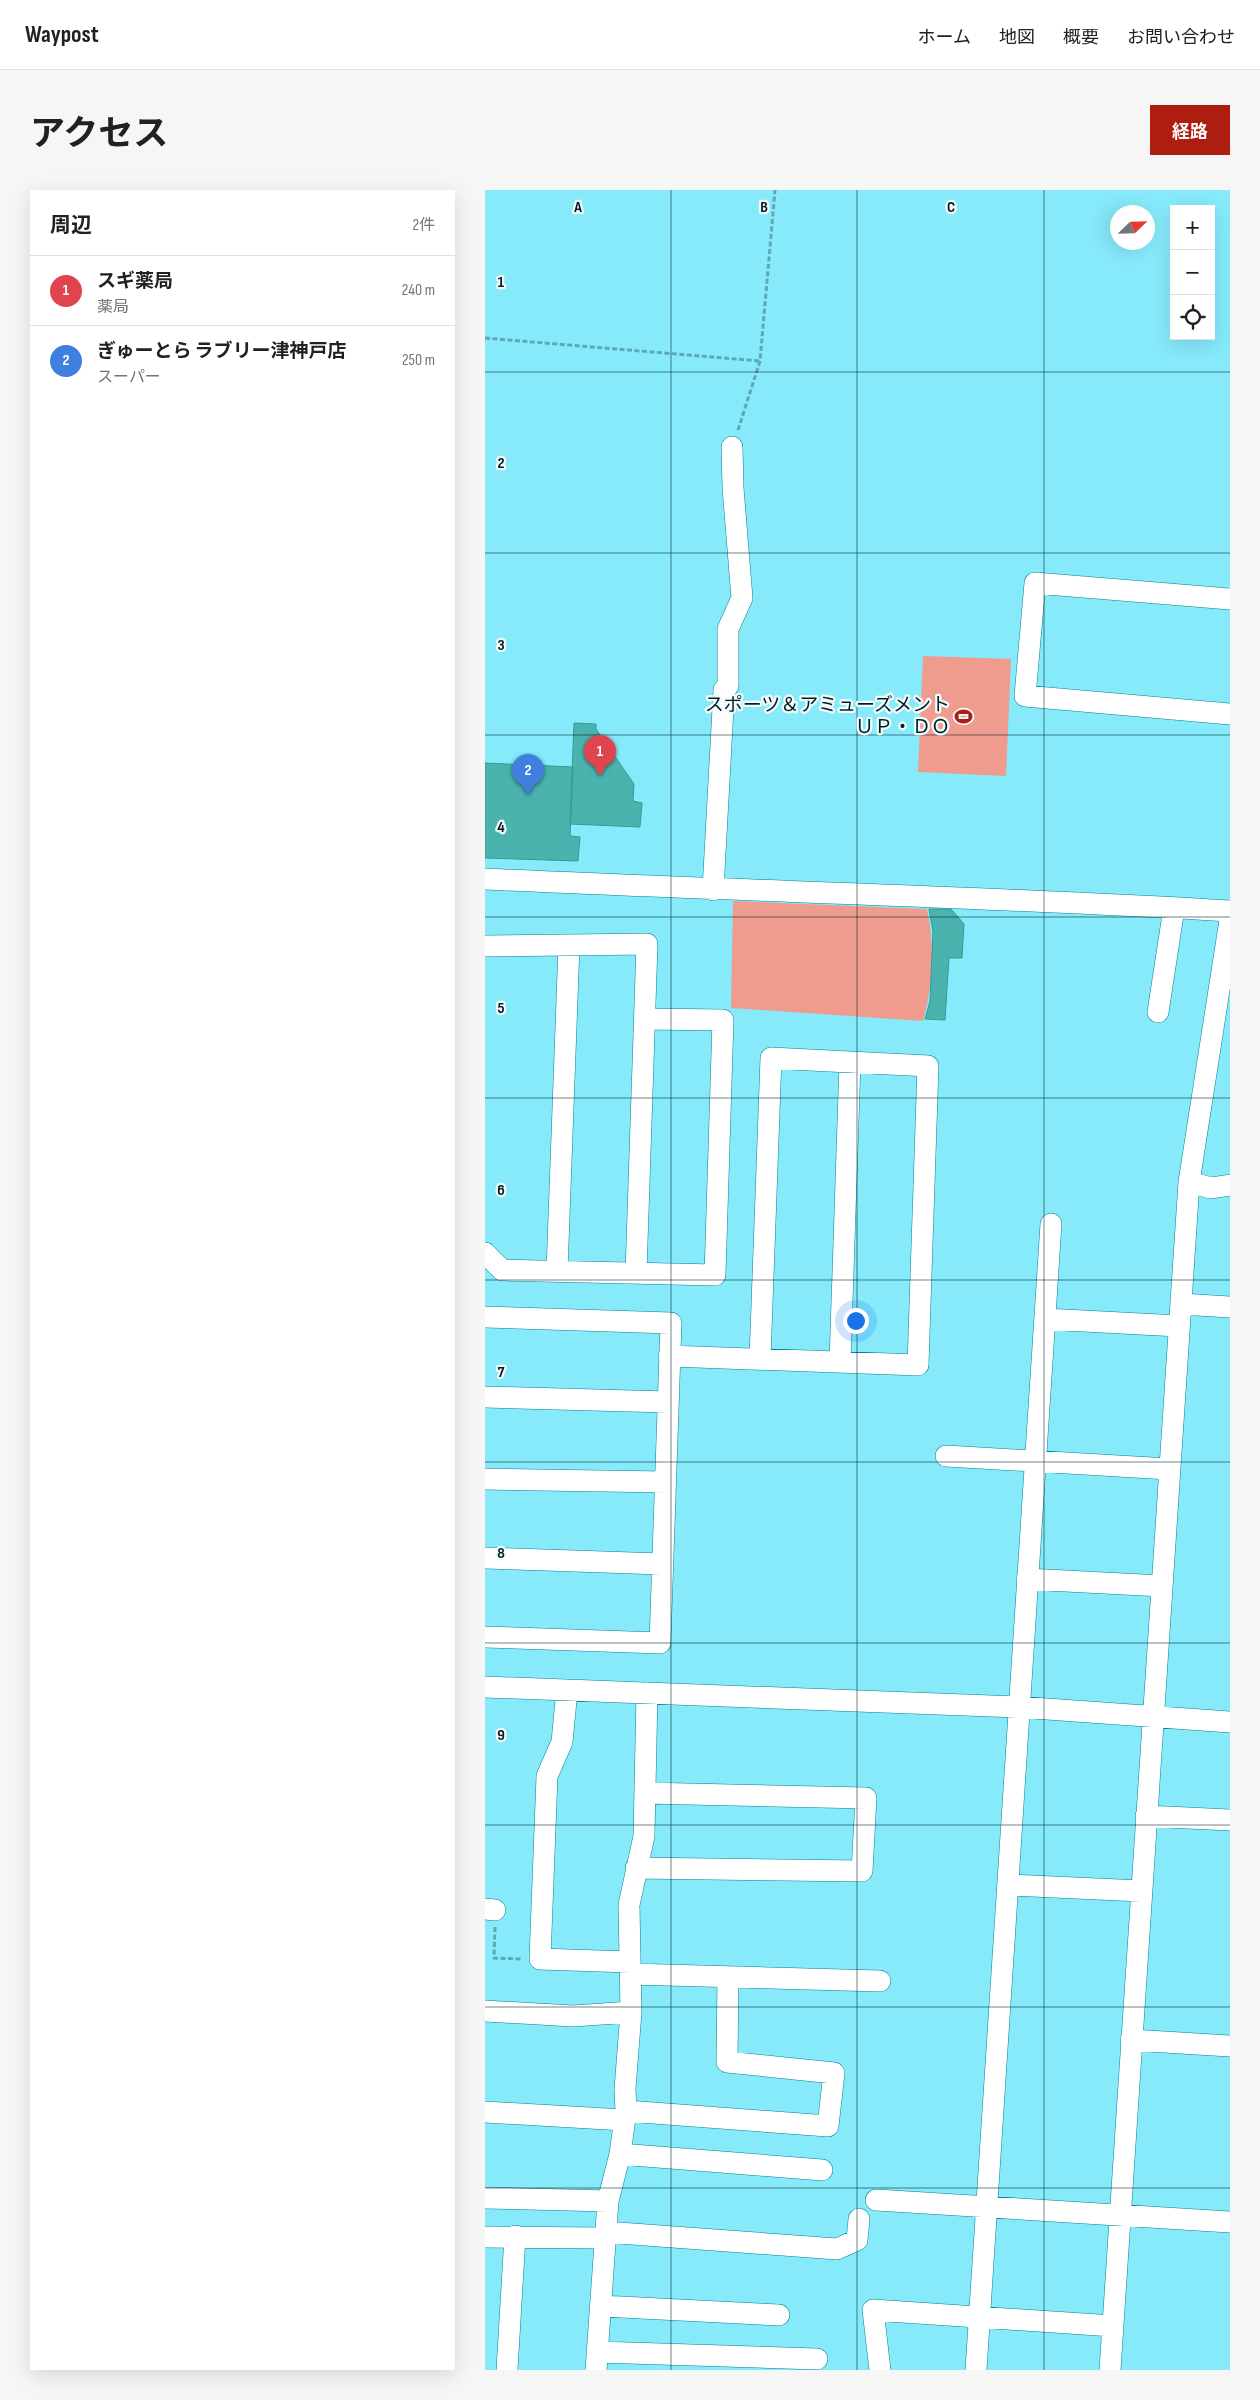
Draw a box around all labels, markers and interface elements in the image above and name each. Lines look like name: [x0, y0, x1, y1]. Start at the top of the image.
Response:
text: Waypost: [25, 20, 99, 49]
text: ホーム: [918, 27, 971, 48]
text: 地図: [999, 27, 1035, 48]
text: 概要: [1063, 27, 1099, 48]
text: お問い合わせ: [1127, 27, 1235, 48]
button: 経路: [1150, 105, 1230, 155]
text: アクセス: [30, 113, 168, 156]
text: A: [573, 198, 582, 217]
text: B: [760, 198, 768, 217]
text: C: [947, 198, 955, 217]
north arrow: [1110, 205, 1155, 250]
map controls: [1170, 205, 1215, 340]
button: +: [1170, 205, 1215, 250]
text: 周辺: [50, 213, 92, 238]
text: 2件: [412, 216, 435, 235]
button: −: [1170, 250, 1215, 295]
text: スギ薬局: [97, 270, 173, 293]
text: 1: [498, 273, 505, 292]
text: 1: [63, 281, 69, 300]
text: 240 m: [402, 281, 435, 300]
button: locate: [1170, 295, 1215, 340]
text: 薬局: [97, 298, 129, 317]
text: ぎゅーとら ラブリー津神戸店: [97, 340, 346, 363]
text: 2: [62, 351, 70, 370]
text: 250 m: [402, 351, 435, 370]
text: スーパー: [97, 368, 161, 387]
text: 2: [497, 454, 505, 473]
text: 3: [497, 636, 505, 655]
place label: スポーツ＆アミューズメント ＵＰ・ＤＯ: [705, 694, 950, 739]
sports icon: スポーツ＆アミューズメント ＵＰ・ＤＯ: [954, 706, 974, 726]
pin: 1: [584, 735, 616, 776]
pin: 2: [512, 754, 544, 795]
text: 4: [497, 818, 505, 837]
text: 5: [497, 999, 505, 1018]
text: 6: [497, 1181, 505, 1200]
your location: [843, 1308, 869, 1334]
text: 7: [498, 1363, 505, 1382]
text: 8: [497, 1544, 505, 1563]
text: 9: [497, 1726, 505, 1745]

